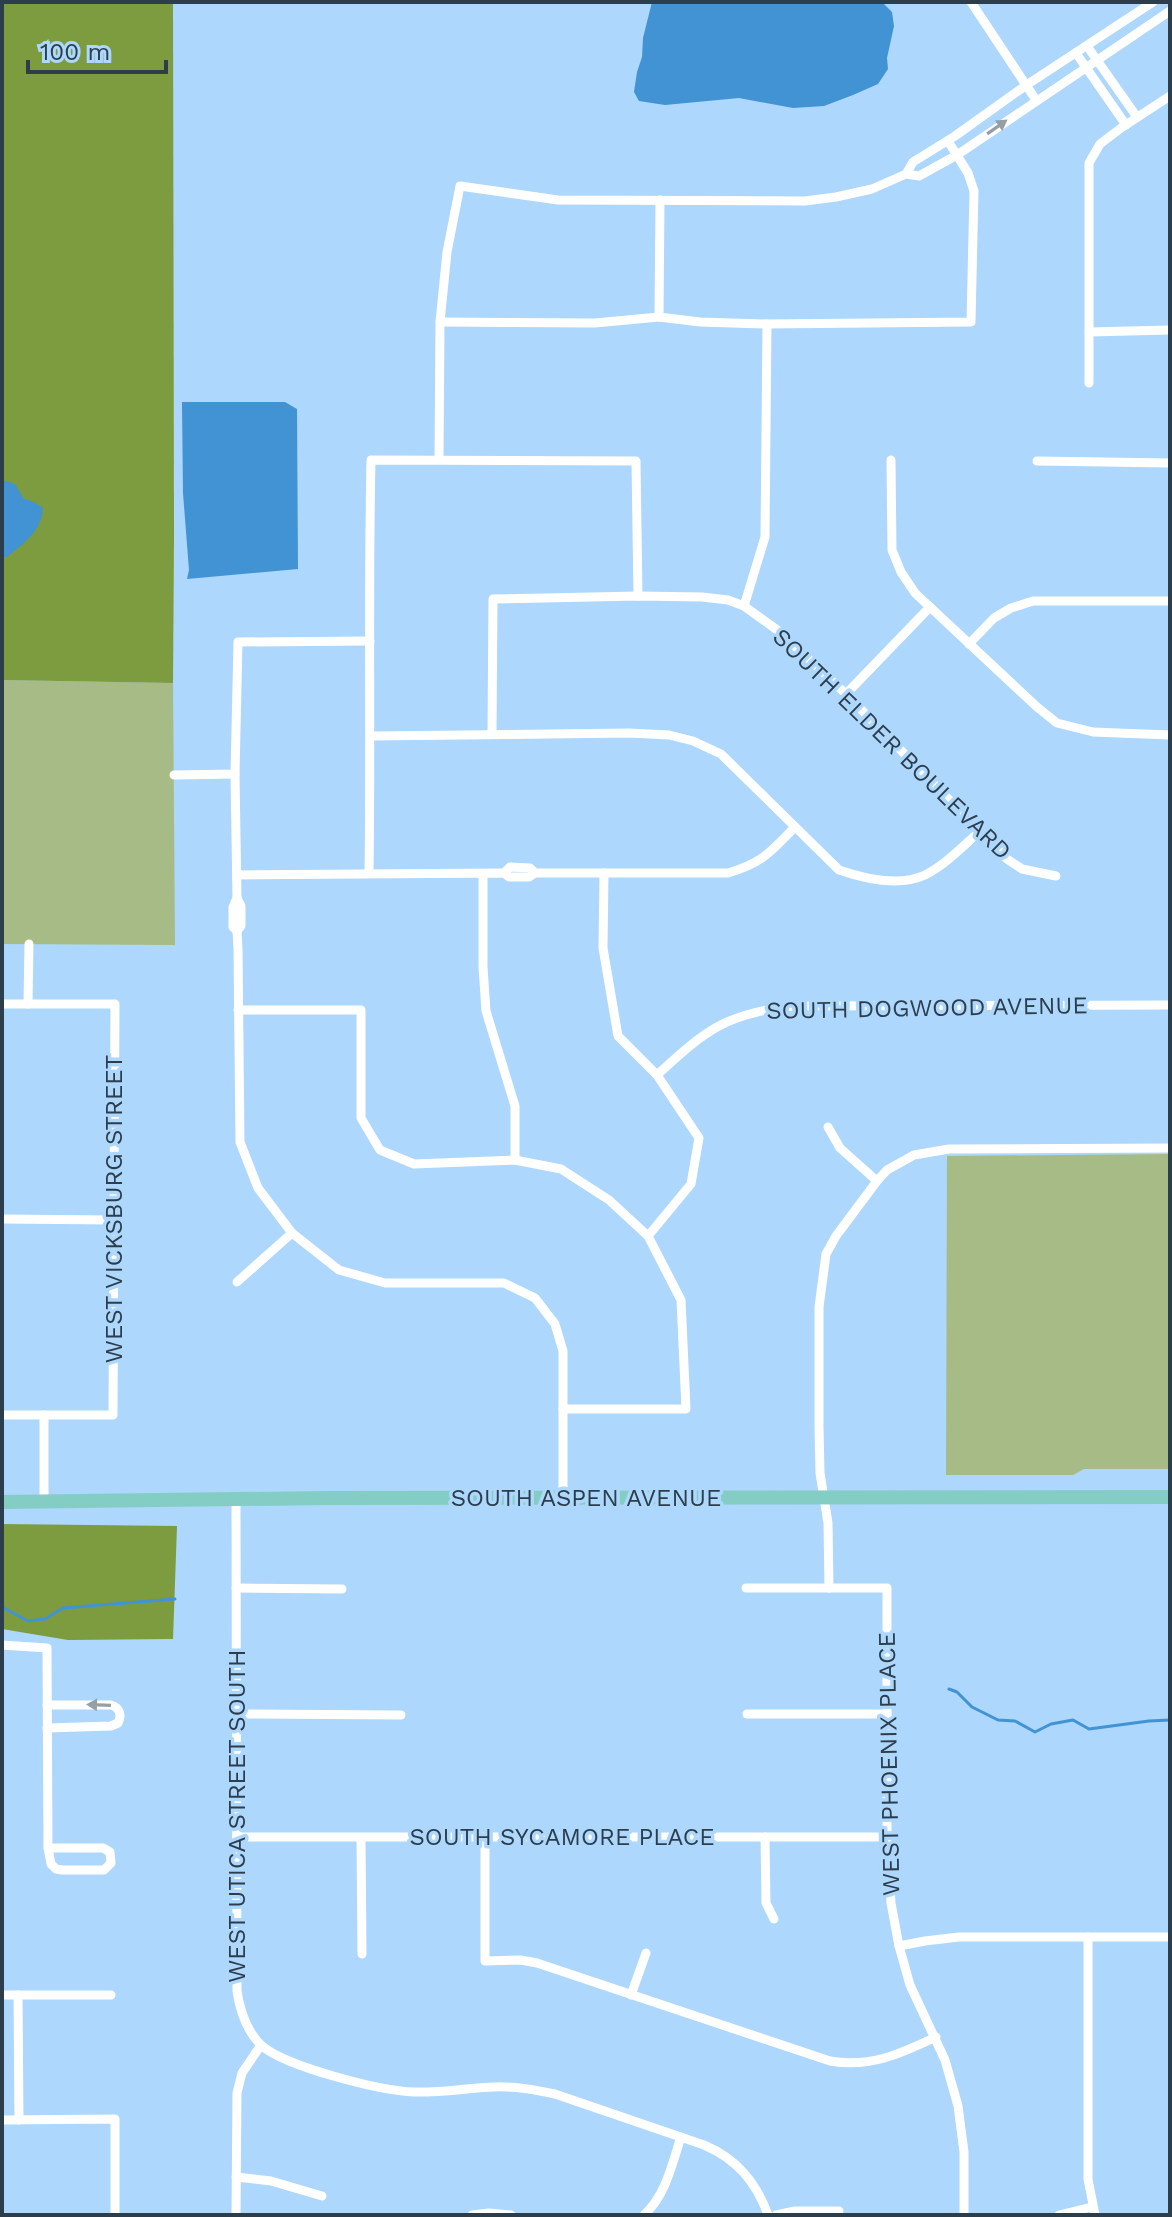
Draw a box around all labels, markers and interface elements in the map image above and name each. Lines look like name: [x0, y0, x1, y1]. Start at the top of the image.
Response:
scale bar: [28, 24, 166, 74]
text: 100 m: [40, 38, 110, 66]
one-way arrow: [987, 120, 1008, 135]
street label: SOUTH ELDER BOULEVARD: [767, 623, 1017, 865]
street label: SOUTH DOGWOOD AVENUE: [766, 991, 1088, 1025]
street label: WEST VICKSBURG STREET: [100, 1055, 128, 1363]
street label: SOUTH ASPEN AVENUE: [451, 1484, 721, 1512]
street label: WEST PHOENIX PLACE: [873, 1632, 905, 1896]
street label: WEST UTICA STREET SOUTH: [223, 1649, 251, 1983]
one-way arrow: [86, 1699, 111, 1712]
street label: SOUTH SYCAMORE PLACE: [409, 1823, 715, 1851]

